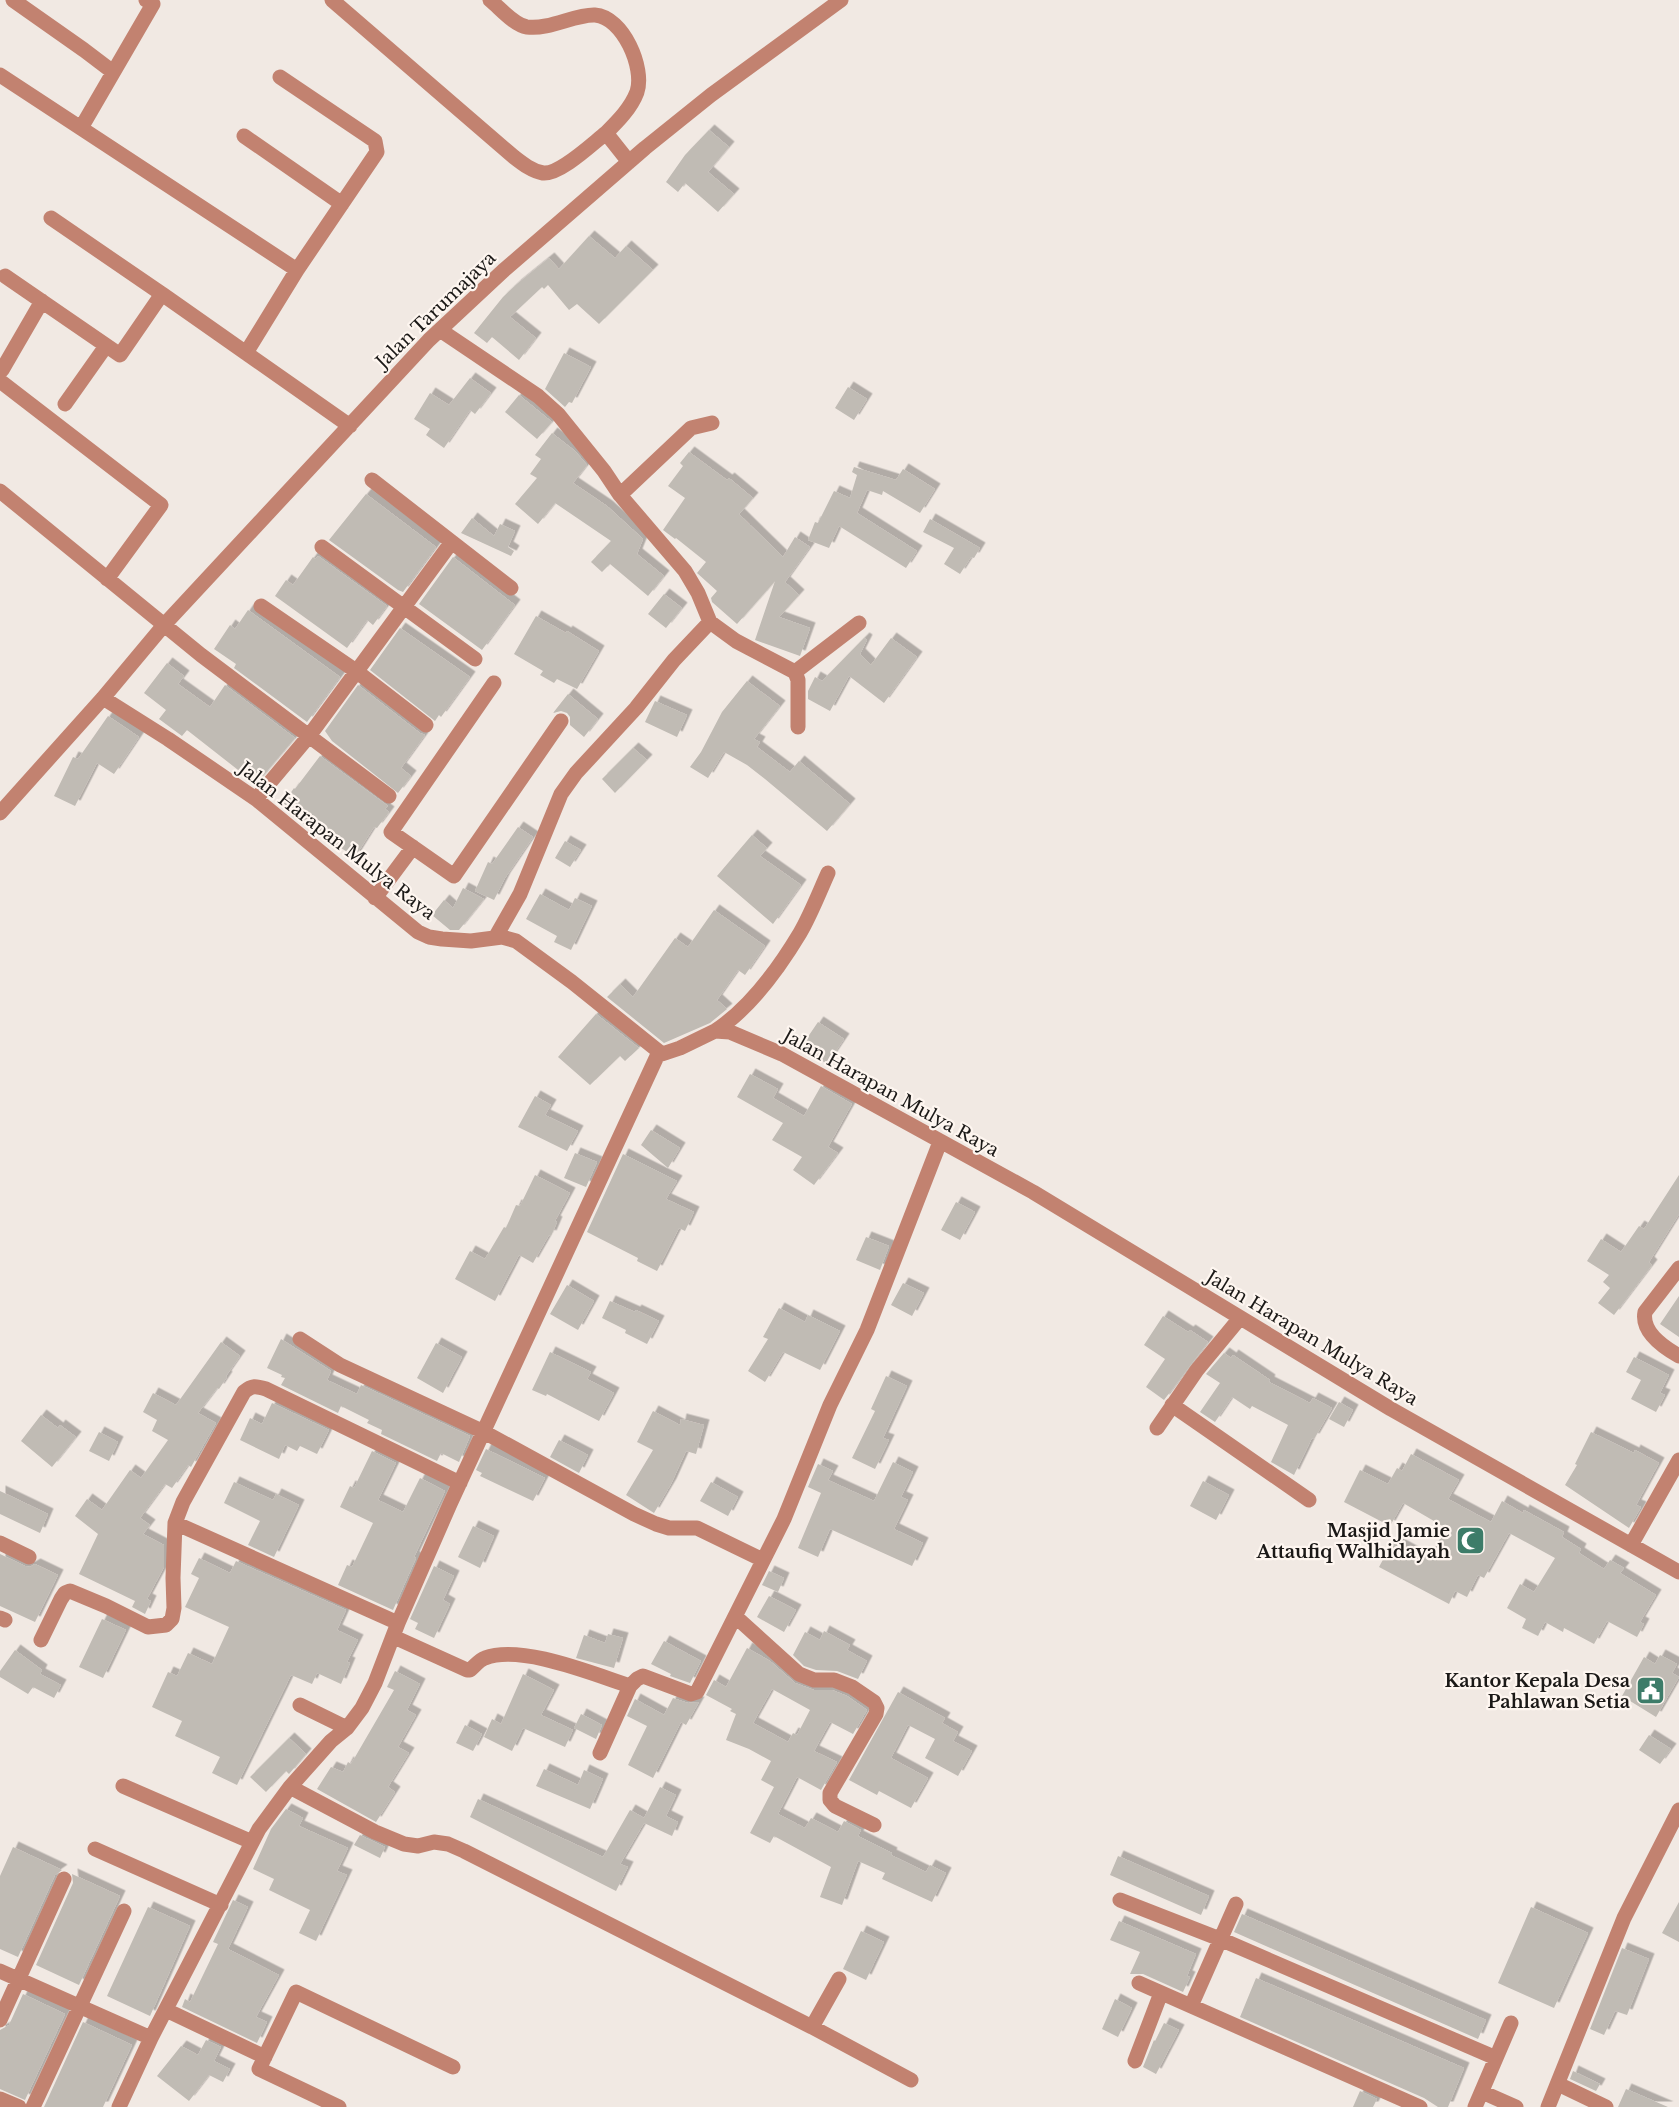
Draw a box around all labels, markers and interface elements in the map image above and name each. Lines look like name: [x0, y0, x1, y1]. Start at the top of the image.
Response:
street label: Jalan Tarumajaya: [370, 247, 501, 374]
street label: Jalan Harapan Mulya Raya: [233, 756, 440, 925]
street label: Jalan Harapan Mulya Raya: [778, 1023, 1003, 1162]
street label: Jalan Harapan Mulya Raya: [1200, 1265, 1422, 1410]
place label: Masjid Jamie Attaufiq Walhidayah: [1256, 1520, 1450, 1563]
mosque icon: Masjid Jamie Attaufiq Walhidayah: [1455, 1525, 1487, 1557]
place label: Kantor Kepala Desa Pahlawan Setia: [1444, 1670, 1631, 1713]
public building icon: Kantor Kepala Desa Pahlawan Setia: [1635, 1675, 1667, 1707]

